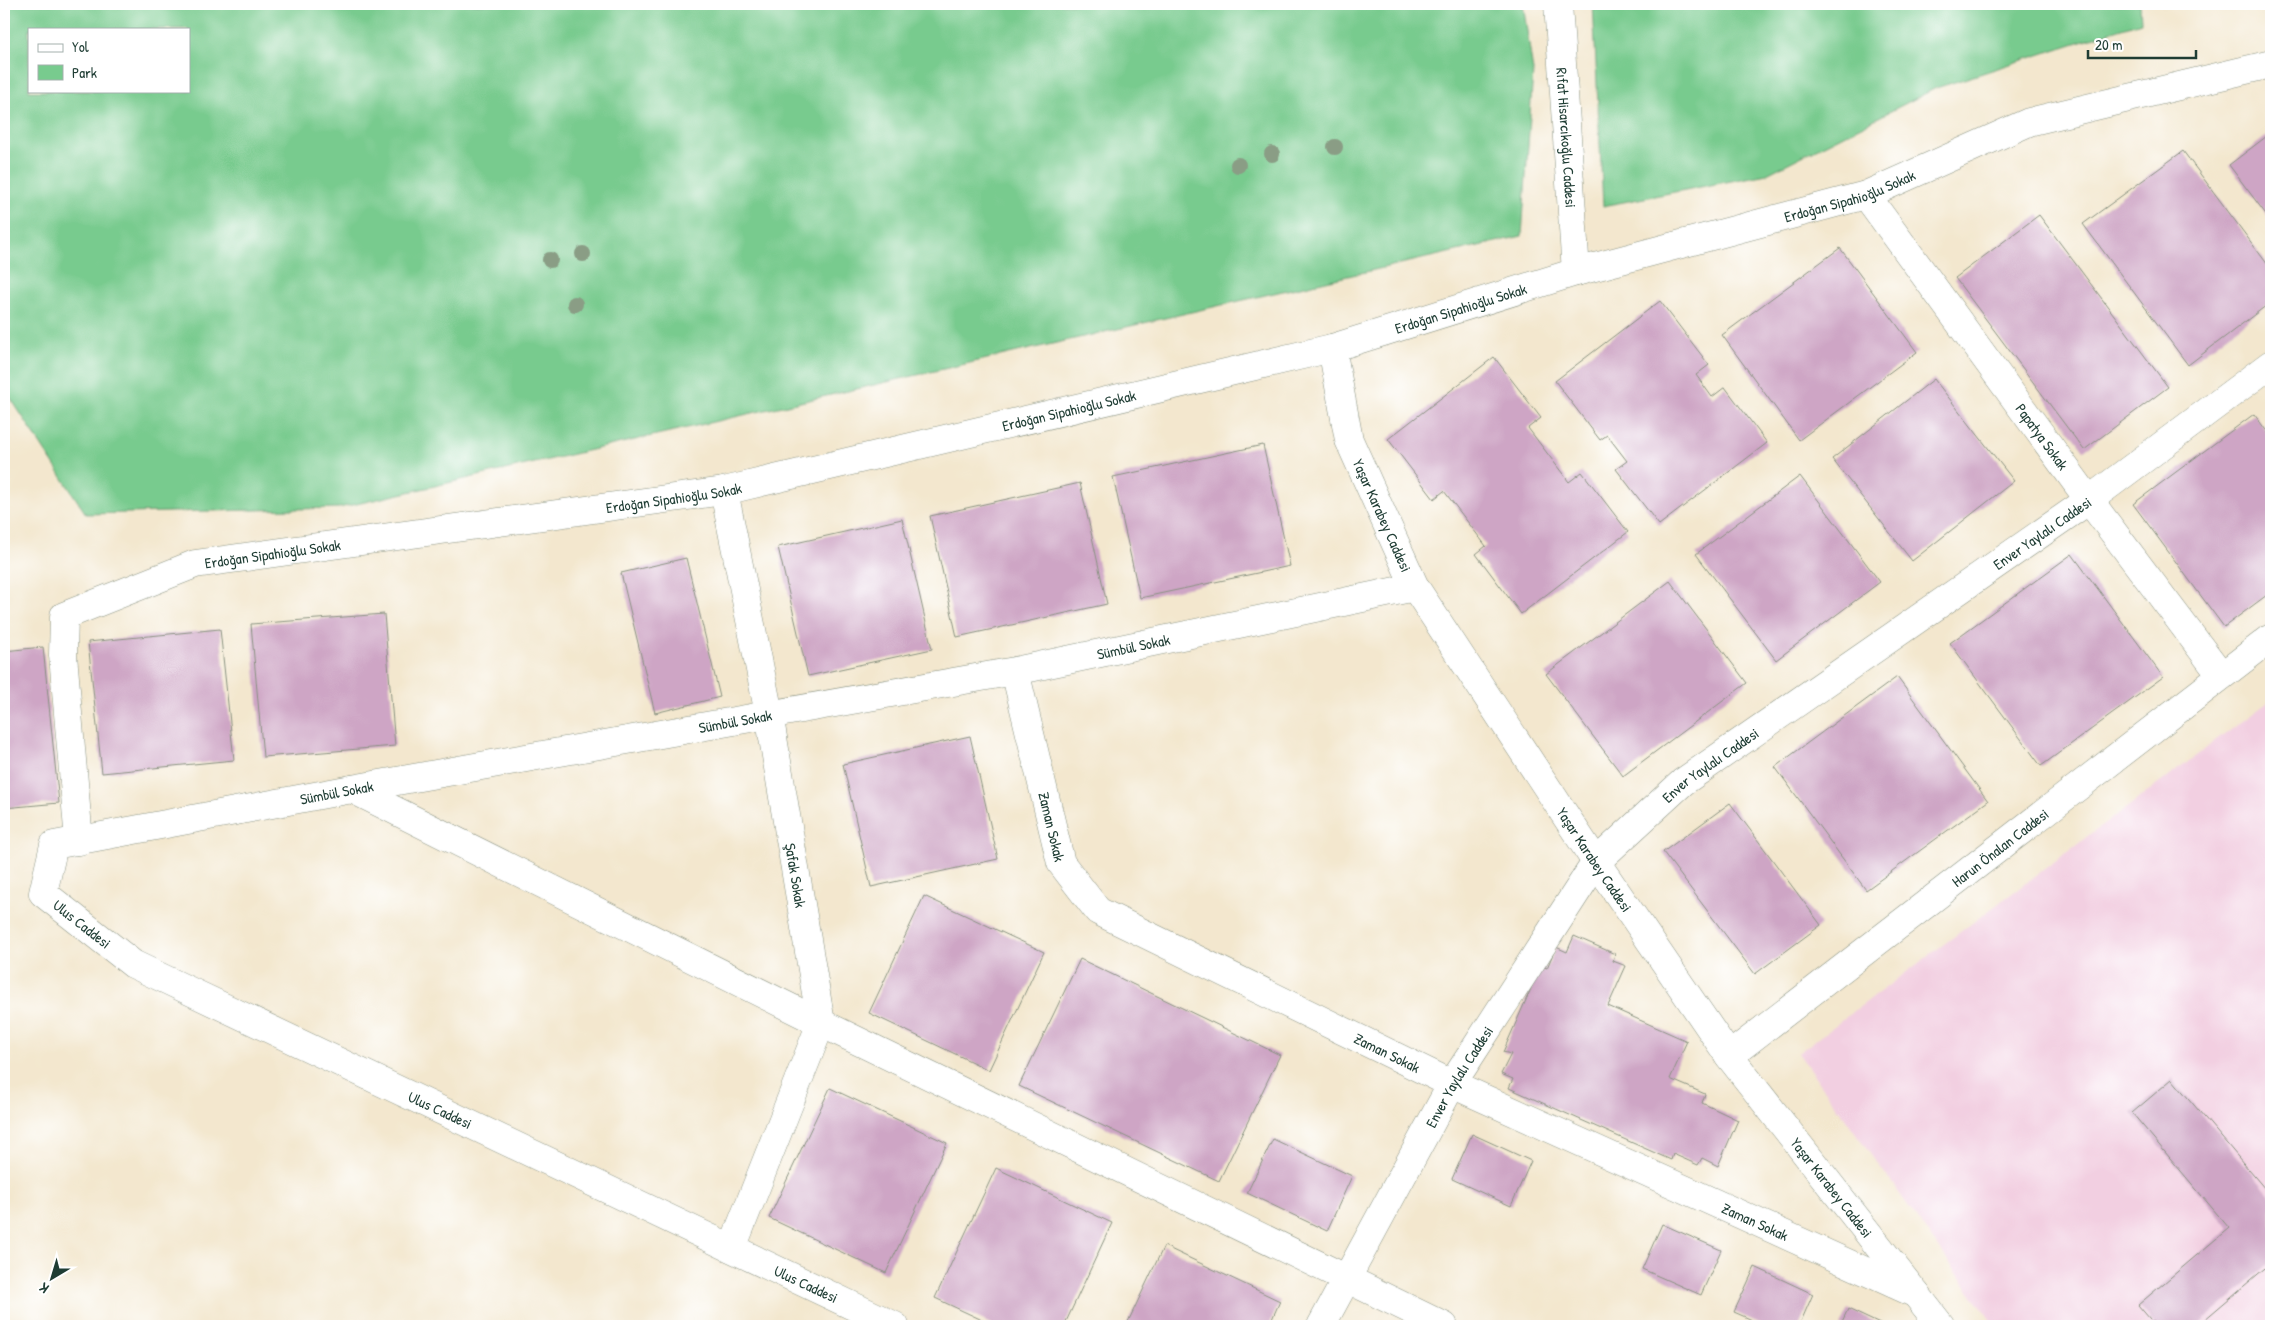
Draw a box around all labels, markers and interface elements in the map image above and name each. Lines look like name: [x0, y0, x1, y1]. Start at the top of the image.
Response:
legend: [28, 28, 190, 92]
scale bar: [2088, 28, 2195, 60]
text: 20 m: [2095, 34, 2122, 55]
text: Yol: [72, 36, 89, 57]
text: Park: [72, 62, 97, 83]
street label: Rıfat Hisarcıkoğlu Caddesi: [1552, 67, 1582, 209]
street label: Erdoğan Sipahioğlu Sokak: [1782, 164, 1918, 227]
street label: Erdoğan Sipahioğlu Sokak: [1392, 278, 1529, 338]
street label: Erdoğan Sipahioğlu Sokak: [1000, 384, 1138, 436]
street label: Papatya Sokak: [2011, 399, 2074, 474]
street label: Yaşar Karabey Caddesi: [1348, 455, 1417, 575]
street label: Erdoğan Sipahioğlu Sokak: [605, 477, 744, 518]
street label: Enver Yaylalı Caddesi: [1989, 491, 2095, 574]
street label: Erdoğan Sipahioğlu Sokak: [203, 534, 342, 573]
street label: Sümbül Sokak: [1095, 628, 1172, 664]
street label: Sümbül Sokak: [697, 704, 774, 738]
street label: Enver Yaylalı Caddesi: [1657, 722, 1763, 807]
street label: Sümbül Sokak: [298, 775, 375, 809]
street label: Zaman Sokak: [1034, 790, 1071, 864]
street label: Yaşar Karabey Caddesi: [1552, 803, 1637, 916]
street label: Harun Önalan Caddesi: [1947, 803, 2053, 891]
street label: Şafak Sokak: [780, 841, 812, 909]
street label: Ulus Caddesi: [49, 895, 115, 953]
street label: Enver Yaylalı Caddesi: [1420, 1022, 1498, 1131]
street label: Zaman Sokak: [1351, 1027, 1424, 1077]
street label: Ulus Caddesi: [405, 1086, 475, 1134]
street label: Yaşar Karabey Caddesi: [1786, 1133, 1878, 1242]
street label: Zaman Sokak: [1719, 1197, 1792, 1246]
north arrow: [28, 1252, 78, 1302]
street label: Ulus Caddesi: [771, 1260, 841, 1308]
text: K: [34, 1278, 52, 1298]

